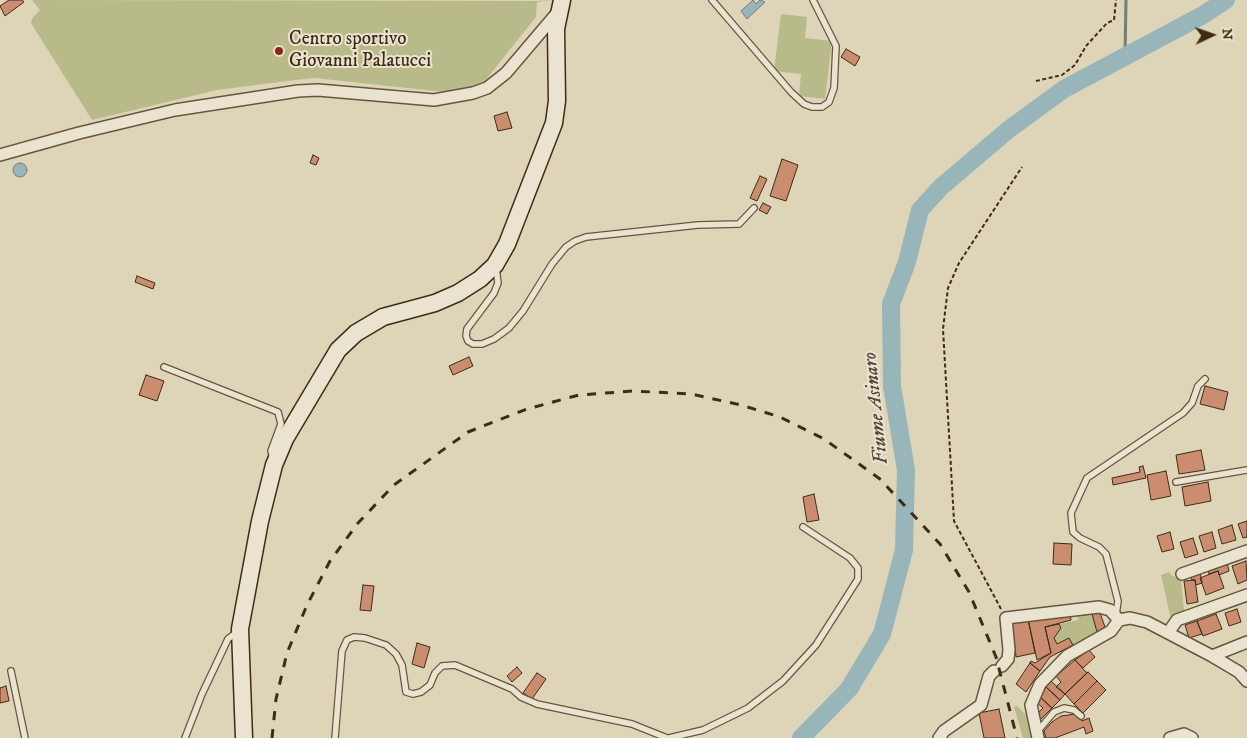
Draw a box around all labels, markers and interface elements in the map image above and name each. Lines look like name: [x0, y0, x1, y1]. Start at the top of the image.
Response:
north arrow: [1187, 10, 1237, 60]
text: N: [1218, 28, 1236, 40]
place label: Centro sportivo Giovanni Palatucci: [289, 29, 431, 73]
marker: Centro sportivo Giovanni Palatucci: [273, 45, 285, 57]
water label: Fiume Asinaro: [859, 351, 895, 465]

